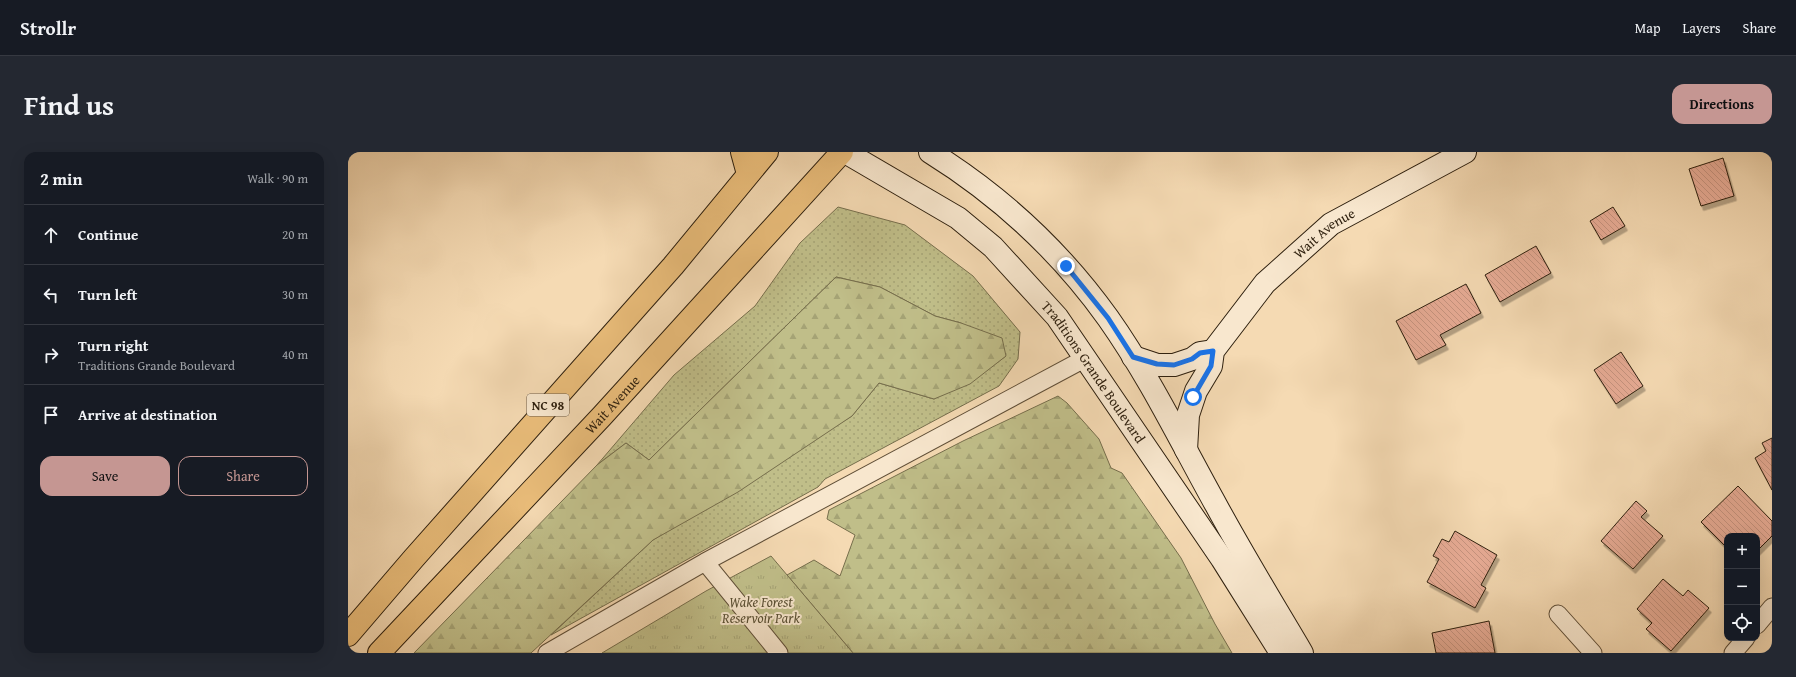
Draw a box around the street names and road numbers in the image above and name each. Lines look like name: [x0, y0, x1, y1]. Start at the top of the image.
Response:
street label: Wait Avenue: [1289, 203, 1359, 263]
street label: Traditions Grande Boulevard: [1037, 296, 1150, 447]
street label: Wait Avenue: [580, 370, 645, 438]
road number: NC 98: [527, 394, 569, 416]

